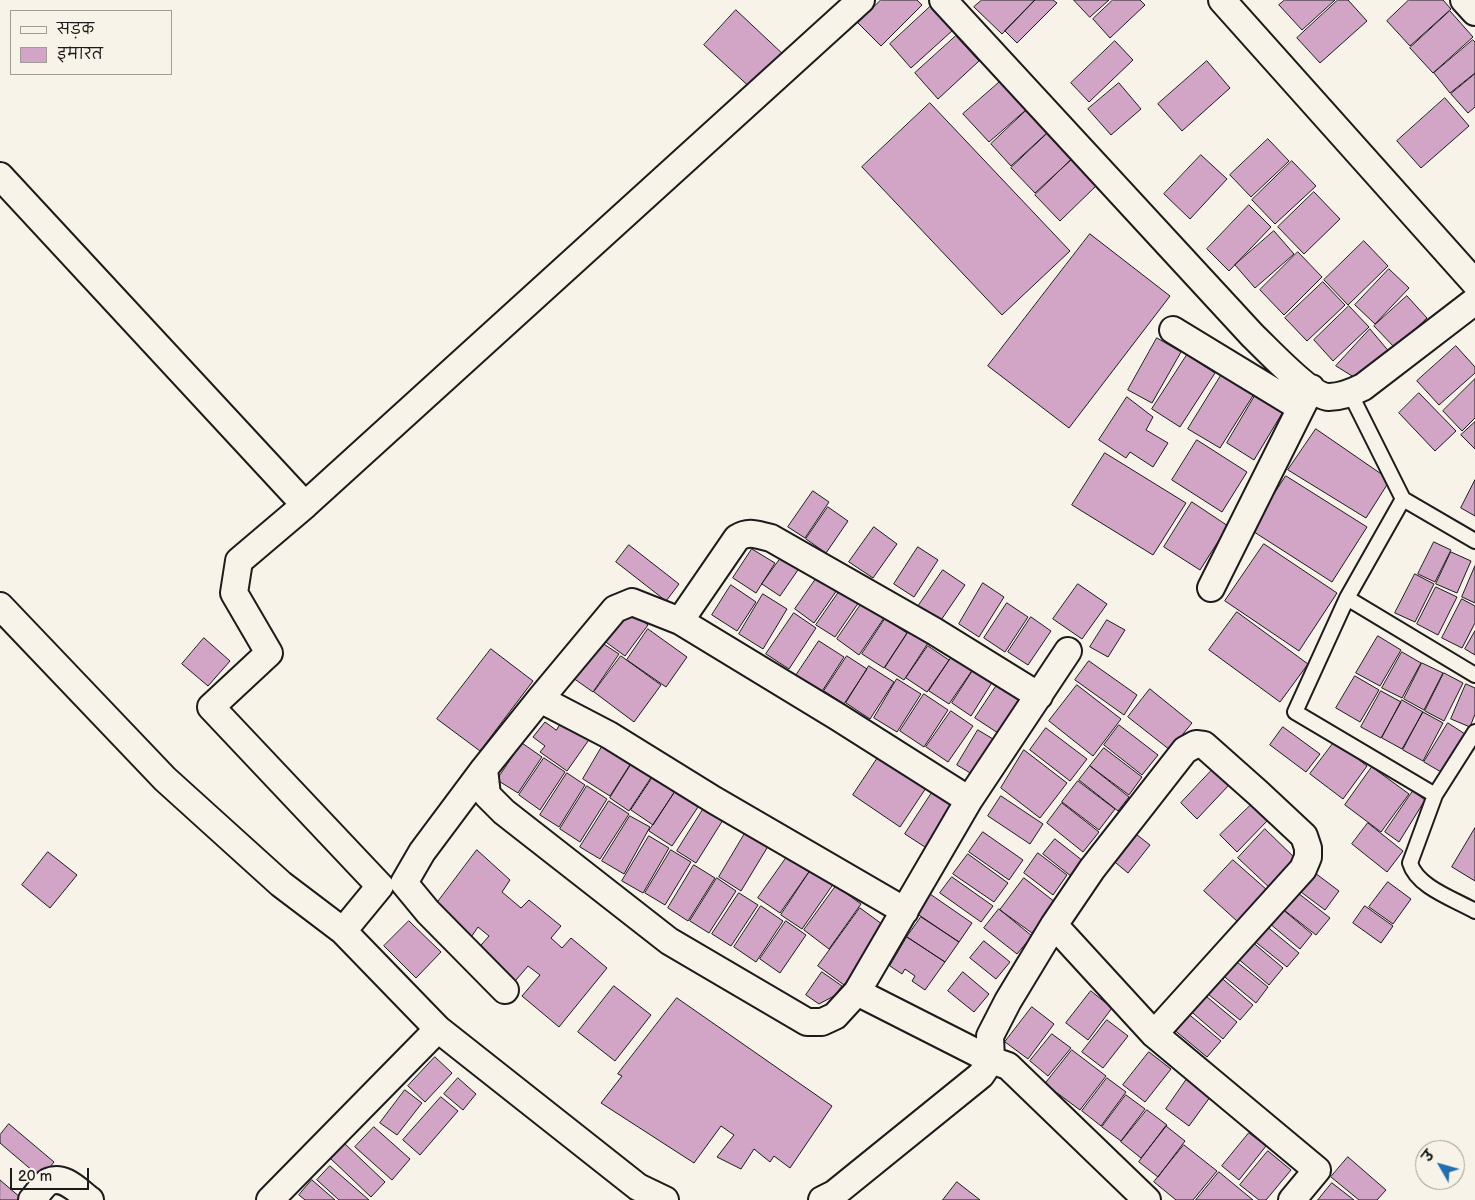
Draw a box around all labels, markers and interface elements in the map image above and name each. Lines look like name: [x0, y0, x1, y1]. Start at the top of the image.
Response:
legend: [10, 10, 172, 75]
text: सड़क: [57, 20, 94, 39]
text: इमारत: [57, 45, 103, 64]
north arrow: [1415, 1140, 1465, 1190]
text: उ: [1419, 1147, 1438, 1165]
scale bar: [12, 1158, 91, 1190]
text: 20 m: [18, 1167, 52, 1186]

